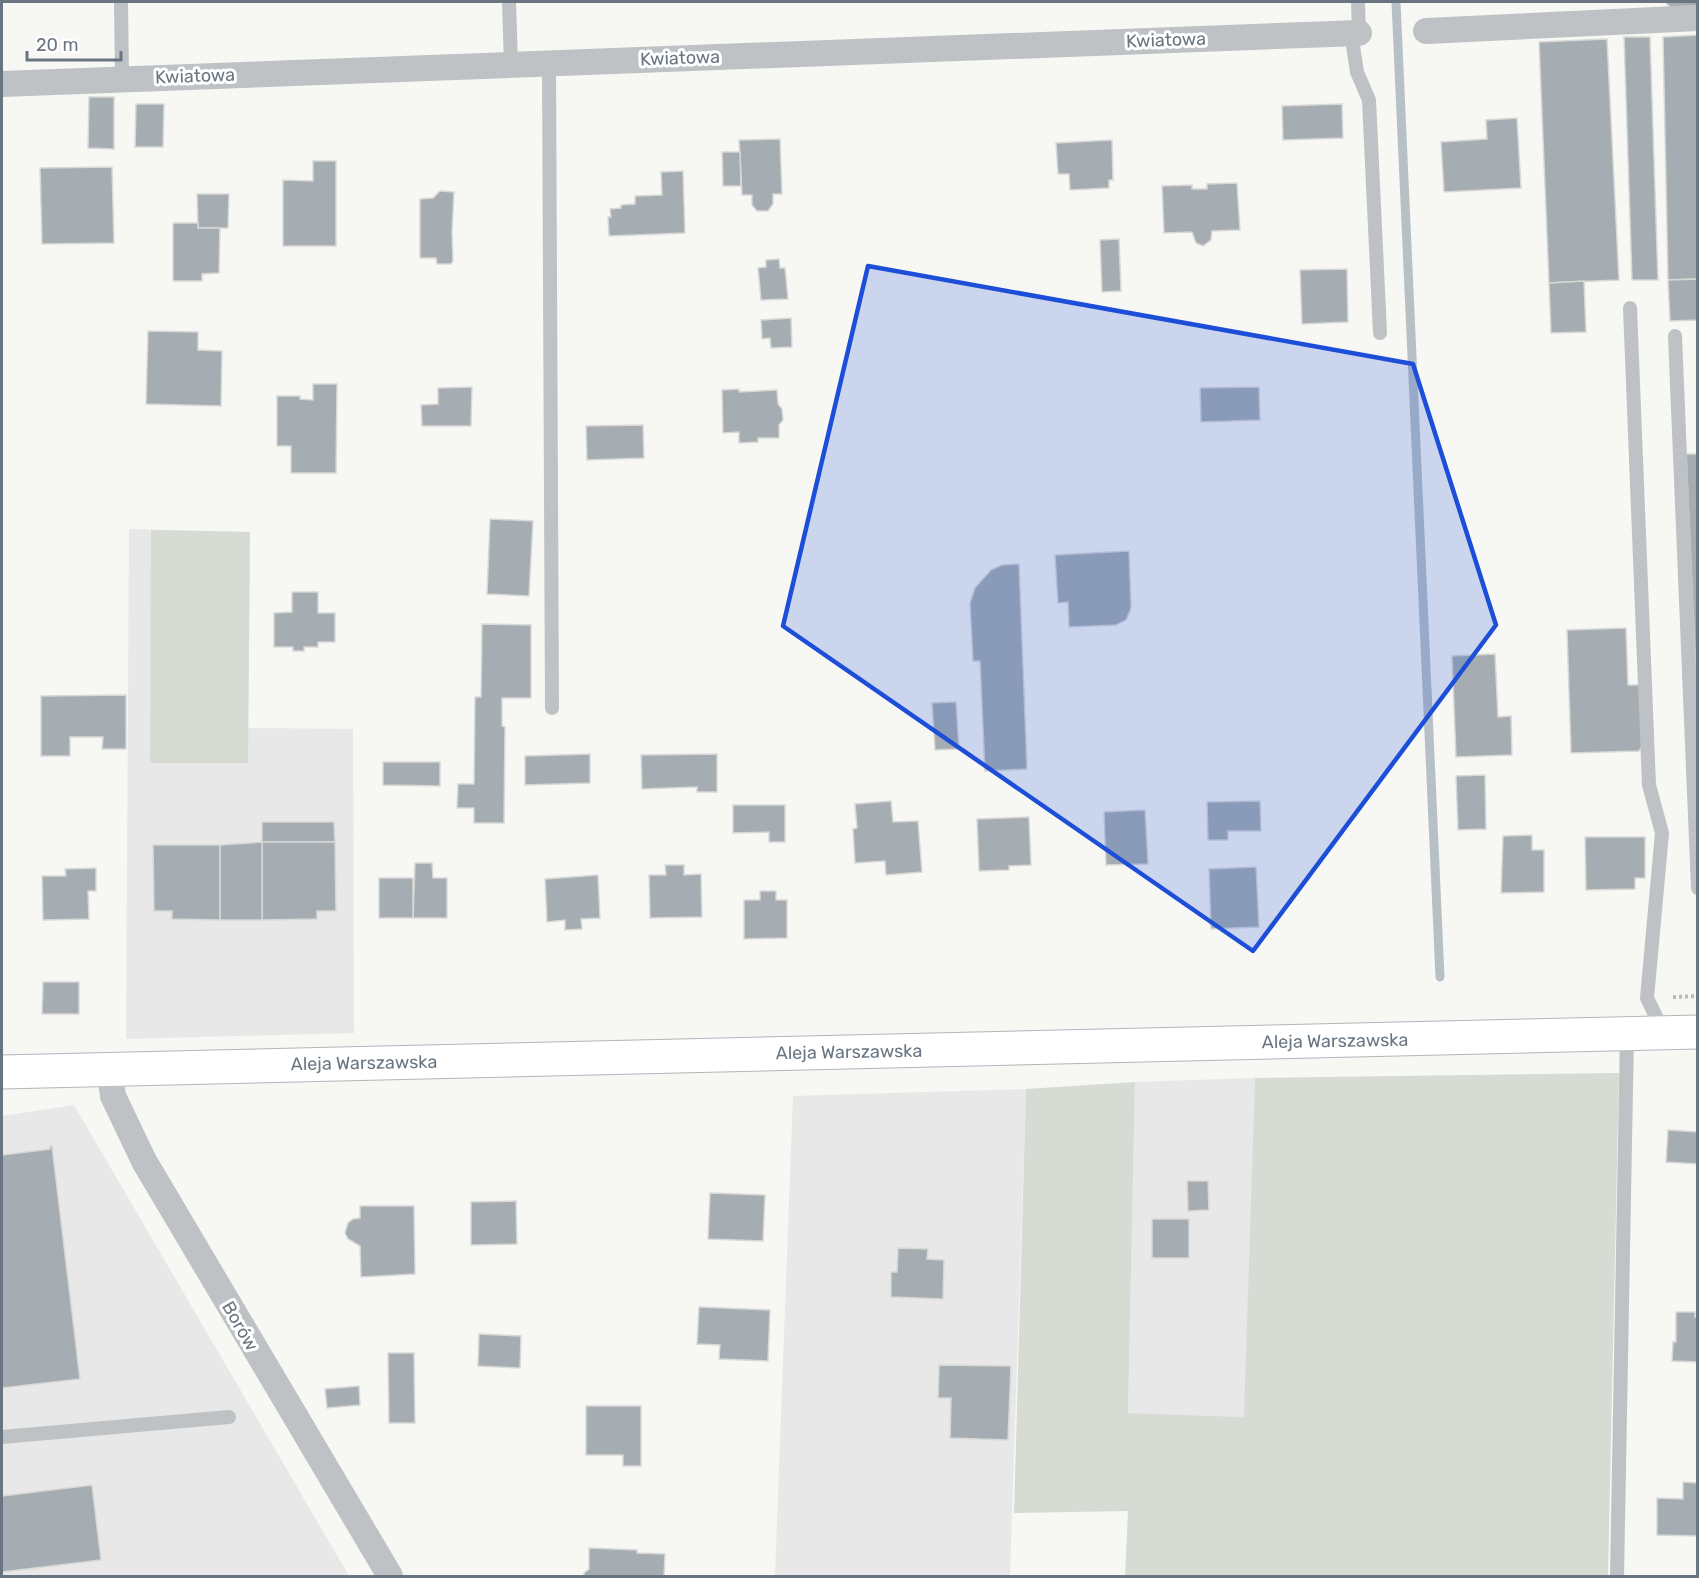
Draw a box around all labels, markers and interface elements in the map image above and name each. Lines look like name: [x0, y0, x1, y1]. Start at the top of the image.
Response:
scale bar: [27, 24, 122, 62]
street label: Kwiatowa: [1126, 28, 1206, 52]
text: 20 m: [36, 34, 78, 56]
street label: Kwiatowa: [640, 46, 720, 70]
street label: Kwiatowa: [155, 64, 235, 88]
street label: Aleja Warszawska: [1262, 1029, 1408, 1053]
street label: Aleja Warszawska: [776, 1040, 922, 1064]
street label: Aleja Warszawska: [291, 1051, 437, 1075]
street label: Borów: [217, 1297, 263, 1355]

